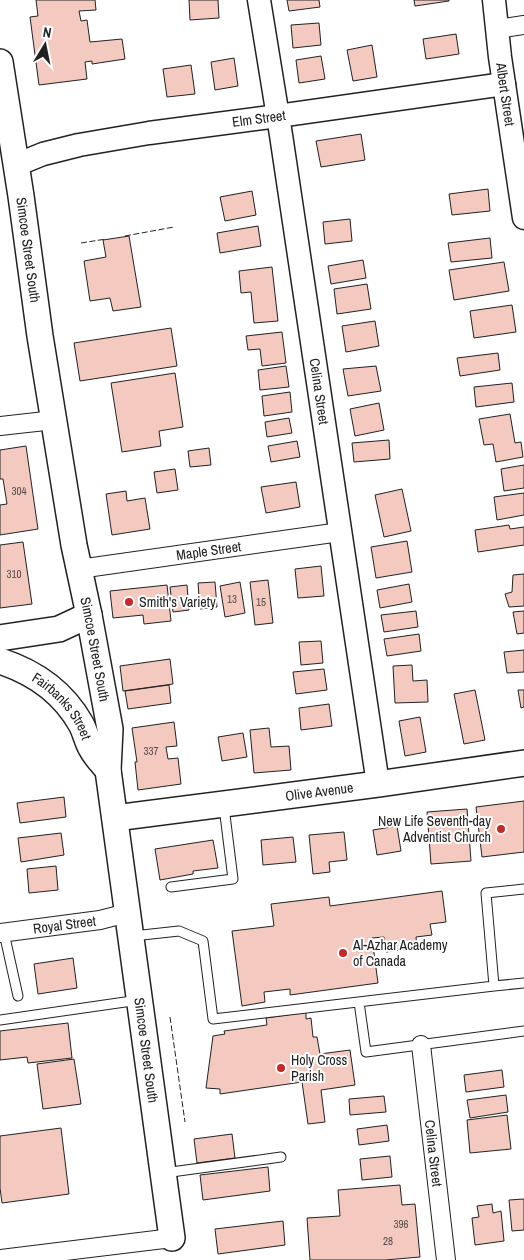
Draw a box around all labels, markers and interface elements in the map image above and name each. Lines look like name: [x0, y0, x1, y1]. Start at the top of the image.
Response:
north arrow: [20, 20, 70, 70]
text: N: [42, 23, 53, 42]
street label: Albert Street: [492, 60, 519, 127]
street label: Elm Street: [231, 106, 287, 131]
street label: Simcoe Street South: [12, 196, 44, 304]
street label: Celina Street: [305, 357, 333, 426]
house number: 304: [11, 484, 27, 498]
street label: Maple Street: [175, 537, 242, 564]
house number: 310: [6, 567, 22, 581]
house number: 13: [227, 592, 237, 606]
place label: Smith's Variety: [139, 593, 216, 611]
street label: Simcoe Street South: [76, 595, 114, 703]
house number: 15: [256, 595, 266, 609]
marker: Smith's Variety: [123, 596, 135, 608]
street label: Fairbanks Street: [29, 668, 96, 742]
house number: 337: [143, 744, 159, 758]
street label: Olive Avenue: [284, 778, 354, 805]
place label: New Life Seventh-day Adventist Church: [378, 812, 491, 846]
marker: New Life Seventh-day Adventist Church: [495, 823, 507, 835]
street label: Royal Street: [32, 912, 97, 938]
place label: Al-Azhar Academy of Canada: [352, 936, 448, 970]
marker: Al-Azhar Academy of Canada: [337, 947, 349, 959]
street label: Simcoe Street South: [130, 996, 162, 1104]
place label: Holy Cross Parish: [291, 1051, 347, 1085]
marker: Holy Cross Parish: [275, 1062, 287, 1074]
street label: Celina Street: [421, 1119, 446, 1188]
house number: 396: [393, 1217, 409, 1231]
house number: 28: [383, 1234, 393, 1248]

